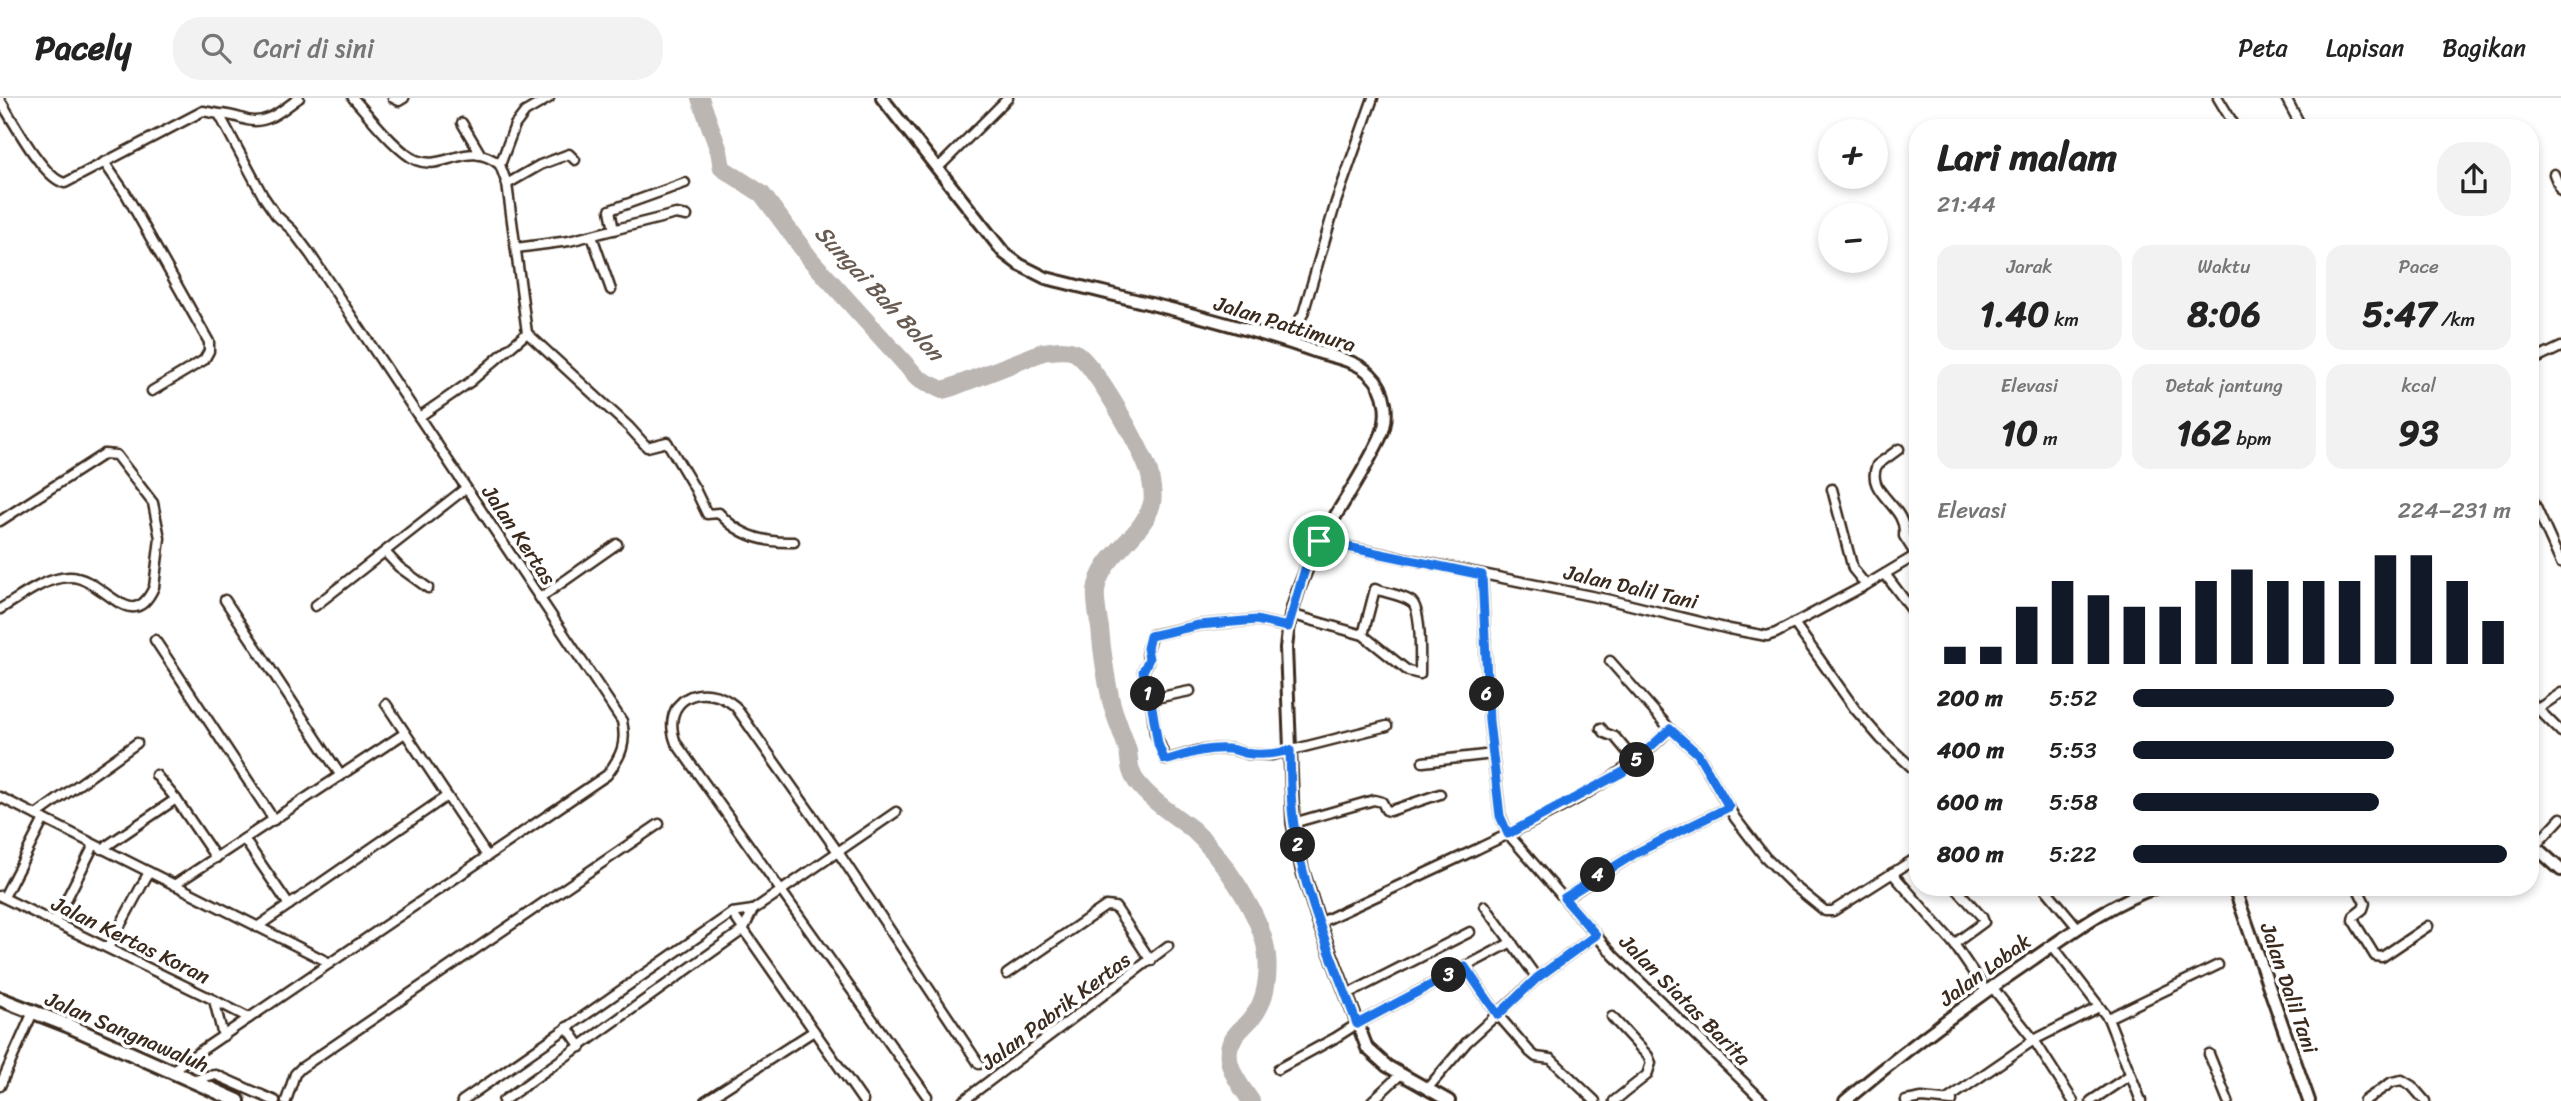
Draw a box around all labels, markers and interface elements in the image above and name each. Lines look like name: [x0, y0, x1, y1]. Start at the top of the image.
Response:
search box: [173, 17, 663, 80]
text: Pacely: [35, 19, 131, 77]
text: Cari di sini: [253, 25, 374, 71]
text: Peta: [2238, 27, 2288, 69]
text: Lapisan: [2326, 27, 2404, 69]
text: Bagikan: [2442, 27, 2526, 69]
icon: search: [197, 29, 235, 67]
map controls: [1818, 119, 1888, 273]
button: +: [1818, 119, 1888, 189]
text: Lari malam: [1937, 124, 2117, 191]
button: share: [2437, 142, 2511, 216]
text: 21:44: [1937, 184, 1996, 225]
button: −: [1818, 203, 1888, 273]
water label: Sungai Bah Bolon: [804, 215, 956, 373]
text: Jarak: [2006, 250, 2052, 283]
text: Waktu: [2198, 250, 2250, 283]
text: Pace: [2399, 250, 2439, 283]
text: 1.40: [1980, 283, 2049, 345]
text: 8:06: [2187, 283, 2261, 345]
text: 5:47: [2362, 283, 2436, 345]
street label: Jalan Pattimura: [1209, 284, 1361, 364]
text: km: [2049, 303, 2079, 336]
text: /km: [2436, 303, 2475, 336]
text: Elevasi: [2001, 369, 2058, 402]
text: Detak jantung: [2165, 369, 2283, 402]
text: kcal: [2401, 369, 2436, 402]
text: 10: [2001, 402, 2038, 464]
text: 162: [2176, 402, 2232, 464]
text: 93: [2398, 402, 2439, 464]
text: m: [2038, 422, 2058, 455]
text: bpm: [2232, 422, 2272, 455]
street label: Jalan Kertas: [471, 476, 567, 593]
text: Elevasi: [1937, 490, 2006, 531]
text: 224–231 m: [2398, 490, 2511, 531]
pin: [1289, 511, 1349, 571]
icon: arrive: [1300, 522, 1338, 560]
street label: Jalan Dalil Tani: [1559, 553, 1703, 621]
pin: 1: [1130, 676, 1166, 712]
pin: 6: [1470, 676, 1504, 712]
text: 1: [1143, 677, 1152, 710]
text: 6: [1481, 677, 1492, 710]
text: 200 m: [1937, 678, 2003, 719]
text: 5:52: [2049, 678, 2097, 719]
text: 400 m: [1937, 730, 2004, 771]
text: 5:53: [2049, 730, 2097, 771]
pin: 5: [1620, 742, 1654, 778]
text: 5: [1631, 743, 1642, 776]
text: 600 m: [1937, 782, 2003, 823]
text: 5:58: [2049, 782, 2098, 823]
pin: 2: [1280, 828, 1316, 862]
text: 2: [1292, 828, 1303, 861]
text: 800 m: [1937, 834, 2004, 875]
text: 5:22: [2049, 834, 2097, 875]
pin: 4: [1580, 858, 1616, 892]
text: 4: [1592, 858, 1603, 891]
street label: Jalan Kertas Koran: [44, 885, 217, 995]
street label: Jalan Dalil Tani: [2249, 916, 2330, 1060]
street label: Jalan Lobak: [1930, 923, 2040, 1017]
street label: Jalan Siatas Barita: [1609, 924, 1760, 1075]
street label: Jalan Pabrik Kertas: [972, 941, 1140, 1081]
pin: 3: [1432, 958, 1466, 992]
text: 3: [1443, 958, 1454, 991]
street label: Jalan Sangnawaluh: [38, 980, 215, 1084]

